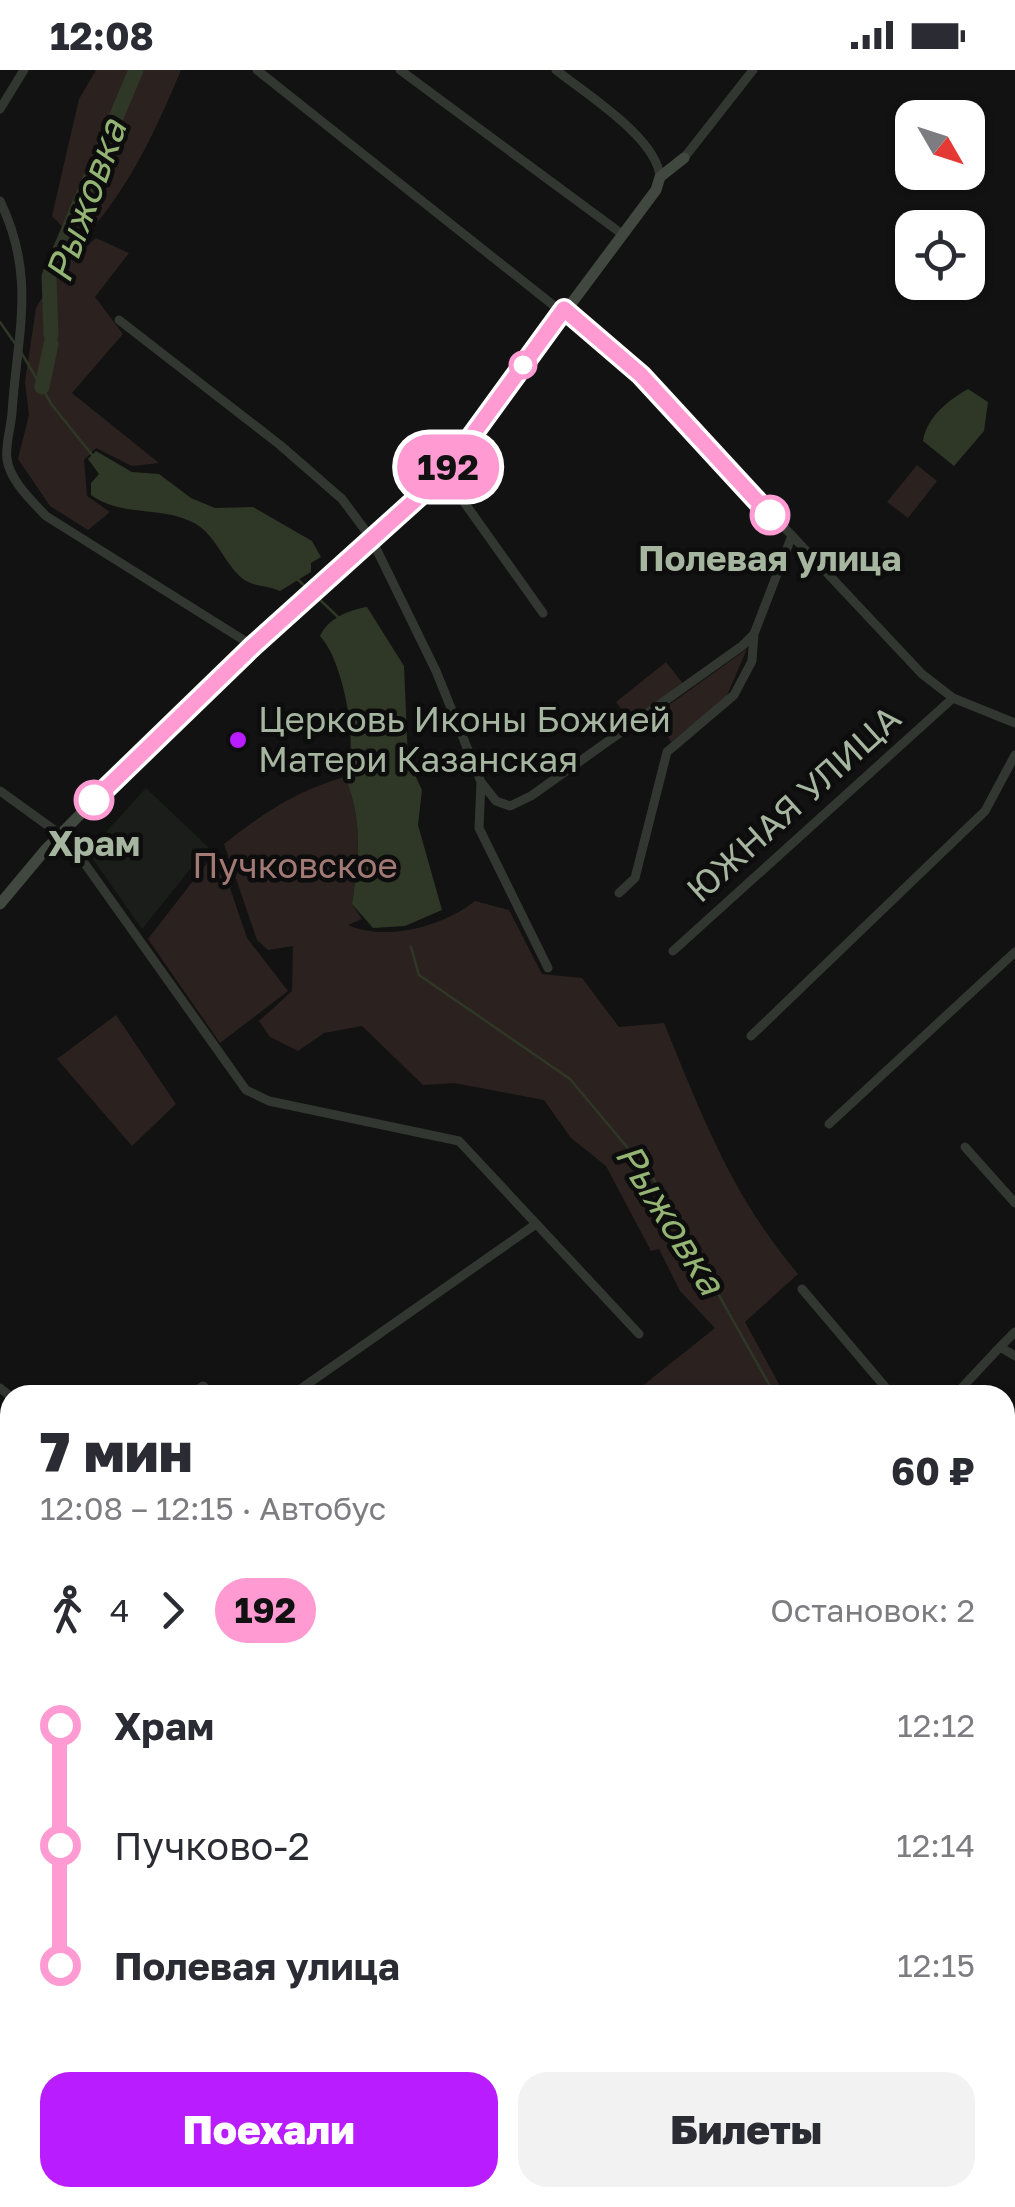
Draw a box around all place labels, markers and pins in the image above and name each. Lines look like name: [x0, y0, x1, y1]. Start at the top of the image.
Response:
unlabelled marker: [510, 352, 536, 378]
marker: Полевая улица: [751, 496, 789, 534]
place label: Полевая улица: [638, 537, 902, 579]
place label: Церковь Иконы Божией Матери Казанская: [258, 698, 671, 780]
marker: Церковь Иконы Божией Матери Казанская: [227, 729, 249, 751]
marker: Храм: [75, 781, 113, 819]
place label: Храм: [48, 822, 140, 864]

